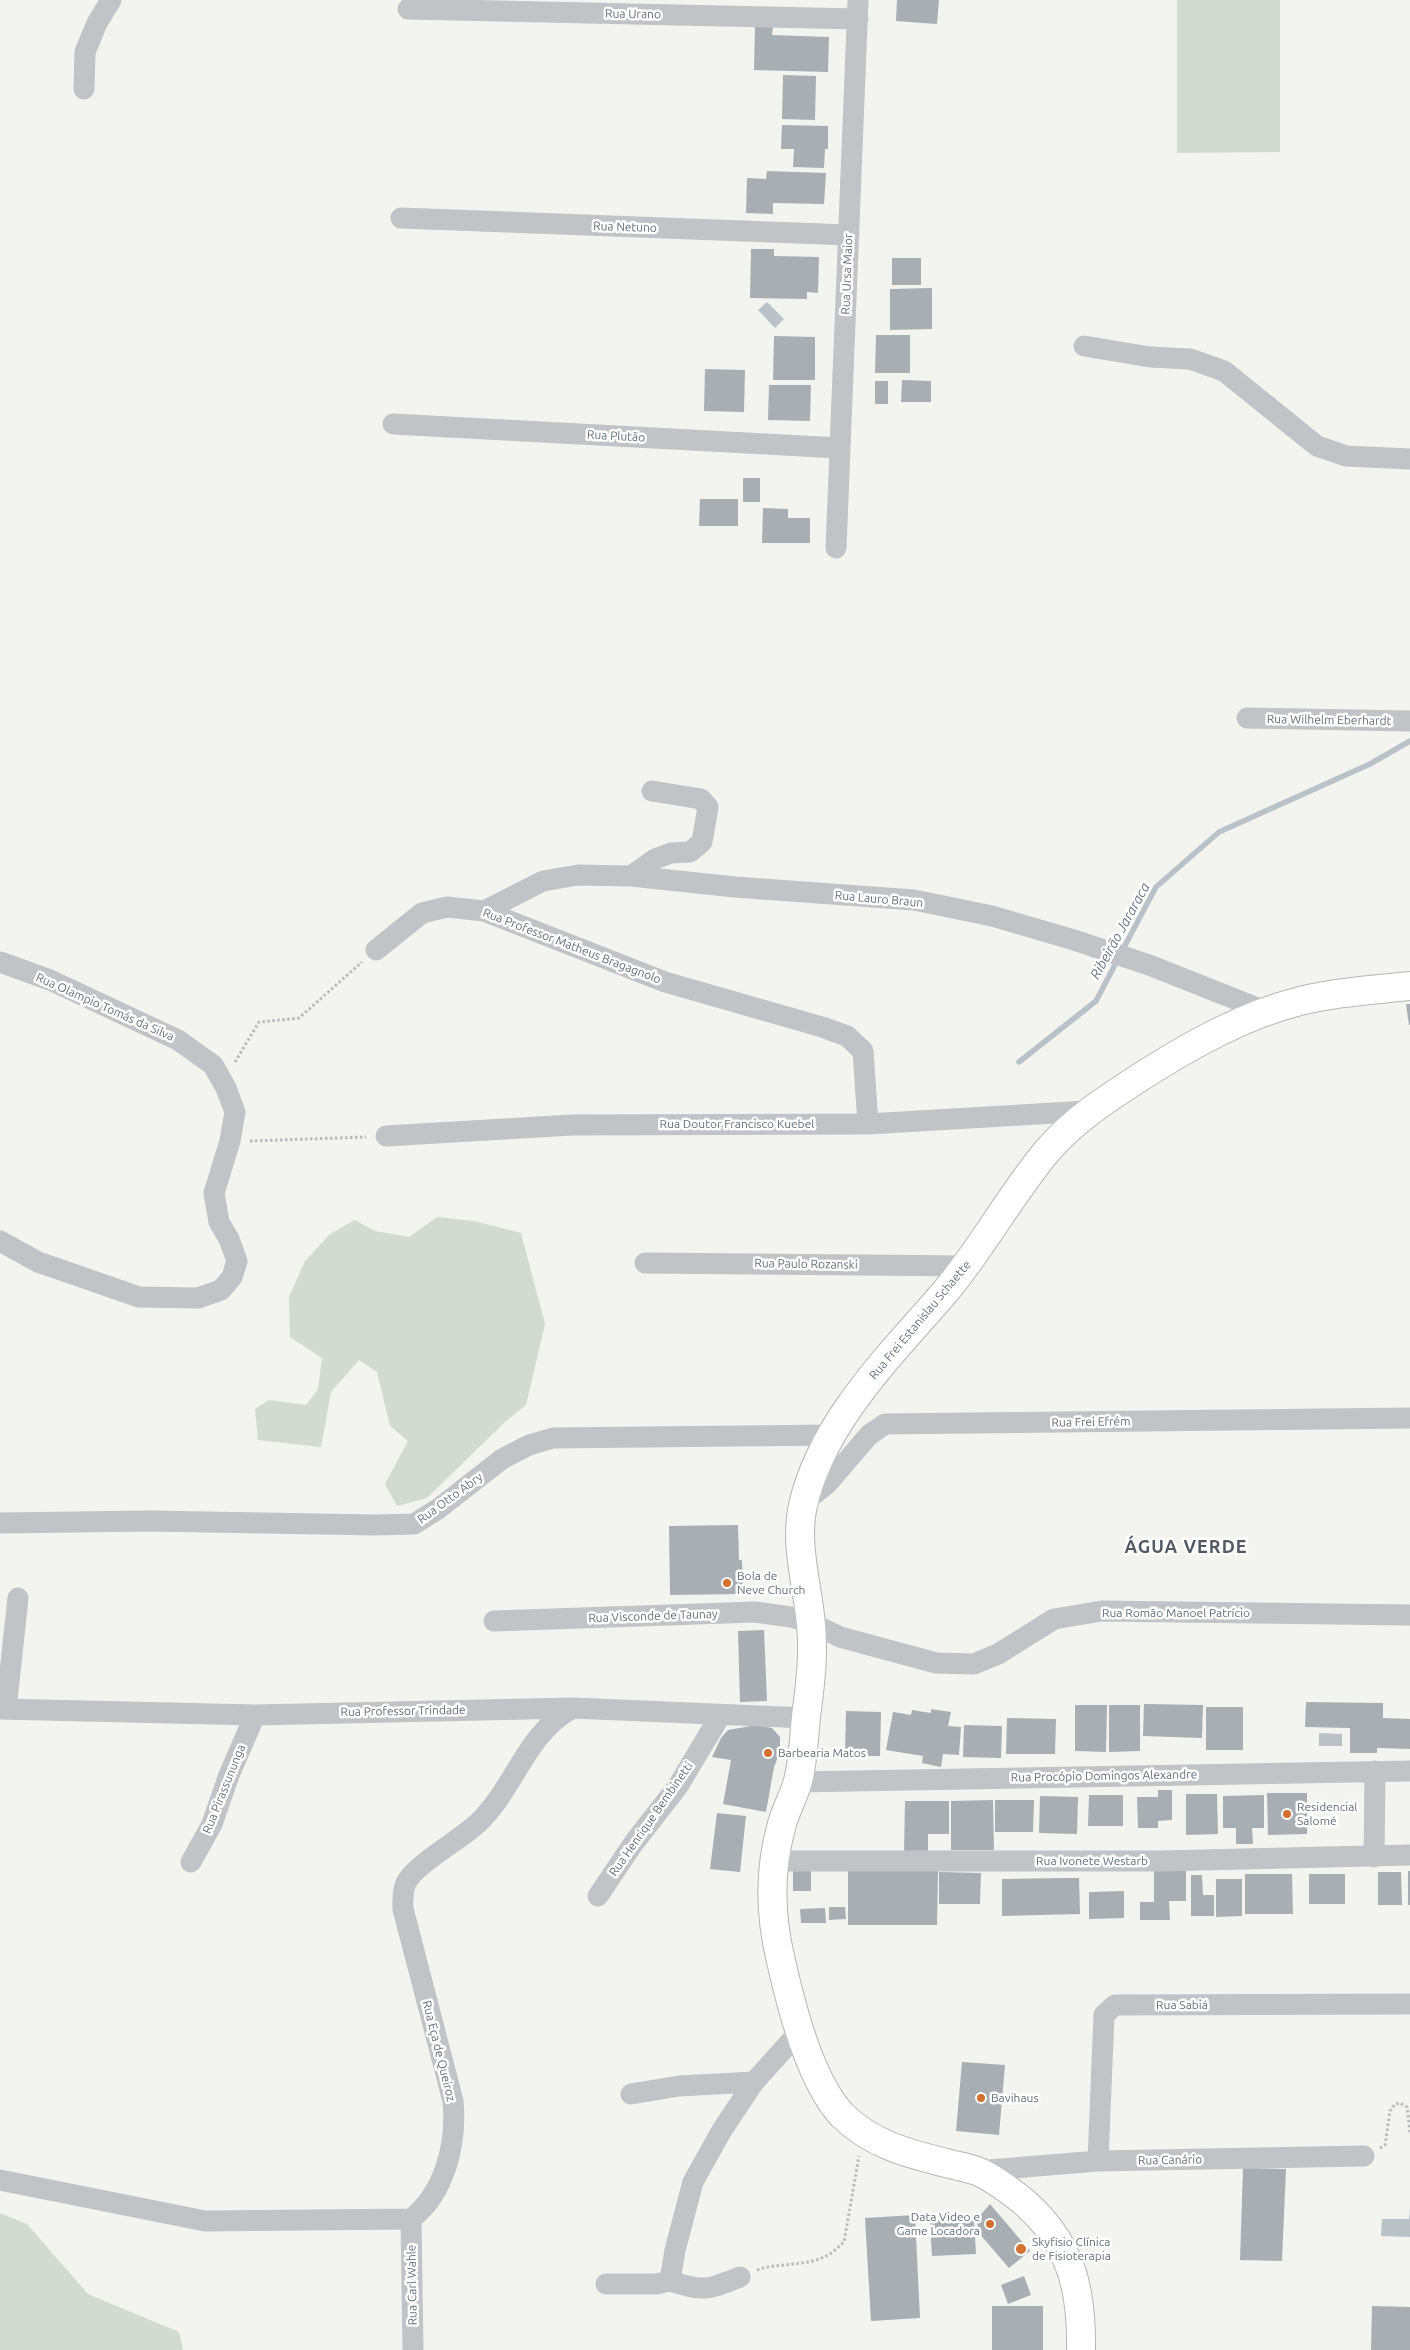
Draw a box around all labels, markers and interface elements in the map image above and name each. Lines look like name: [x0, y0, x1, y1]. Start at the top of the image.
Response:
street label: Rua Urano: [605, 6, 661, 22]
street label: Rua Netuno: [593, 219, 657, 235]
street label: Rua Ursa Maior: [838, 233, 856, 315]
street label: Rua Plutão: [587, 427, 645, 445]
street label: Rua Wilhelm Eberhardt: [1267, 712, 1391, 728]
water label: Ribeirão Jararaca: [1087, 880, 1153, 982]
street label: Rua Lauro Braun: [834, 888, 924, 910]
street label: Rua Professor Matheus Bragagnolo: [481, 905, 663, 987]
street label: Rua Olampio Tomás da Silva: [34, 970, 176, 1044]
street label: Rua Doutor Francisco Kuebel: [660, 1117, 814, 1131]
street label: Rua Paulo Rozanski: [754, 1256, 858, 1272]
street label: Rua Frei Estanislau Schaette: [866, 1258, 974, 1382]
street label: Rua Frei Efrém: [1051, 1414, 1131, 1430]
street label: Rua Otto Abry: [415, 1470, 485, 1526]
district label: ÁGUA VERDE: [1123, 1536, 1249, 1558]
place label: Bola de Neve Church: [737, 1569, 805, 1597]
marker: Bola de Neve Church: [721, 1577, 733, 1589]
street label: Rua Romão Manoel Patrício: [1102, 1606, 1250, 1620]
street label: Rua Visconde de Taunay: [588, 1607, 718, 1625]
street label: Rua Professor Trindade: [340, 1703, 466, 1719]
street label: Rua Pirassununga: [200, 1742, 248, 1836]
place label: Barbearia Matos: [778, 1746, 866, 1760]
marker: Barbearia Matos: [762, 1747, 774, 1759]
street label: Rua Henrique Bembinetti: [606, 1759, 696, 1879]
street label: Rua Procópio Domingos Alexandre: [1011, 1767, 1197, 1785]
place label: Residencial Salomé: [1297, 1800, 1358, 1828]
marker: Residencial Salomé: [1281, 1808, 1293, 1820]
street label: Rua Ivonete Westarb: [1036, 1854, 1148, 1868]
street label: Rua Sabiá: [1156, 1998, 1208, 2012]
street label: Rua Eça de Queiroz: [419, 1999, 459, 2103]
place label: Bavihaus: [991, 2091, 1039, 2105]
marker: Bavihaus: [975, 2092, 987, 2104]
street label: Rua Canário: [1138, 2152, 1202, 2168]
place label: Data Video e Game Locadora: [897, 2210, 980, 2238]
marker: Data Video e Game Locadora: [984, 2218, 996, 2230]
place label: Skyfisio Clínica de Fisioterapia: [1032, 2235, 1111, 2263]
marker: Skyfisio Clínica de Fisioterapia: [1014, 2242, 1028, 2256]
street label: Rua Carl Wahle: [404, 2244, 420, 2326]

